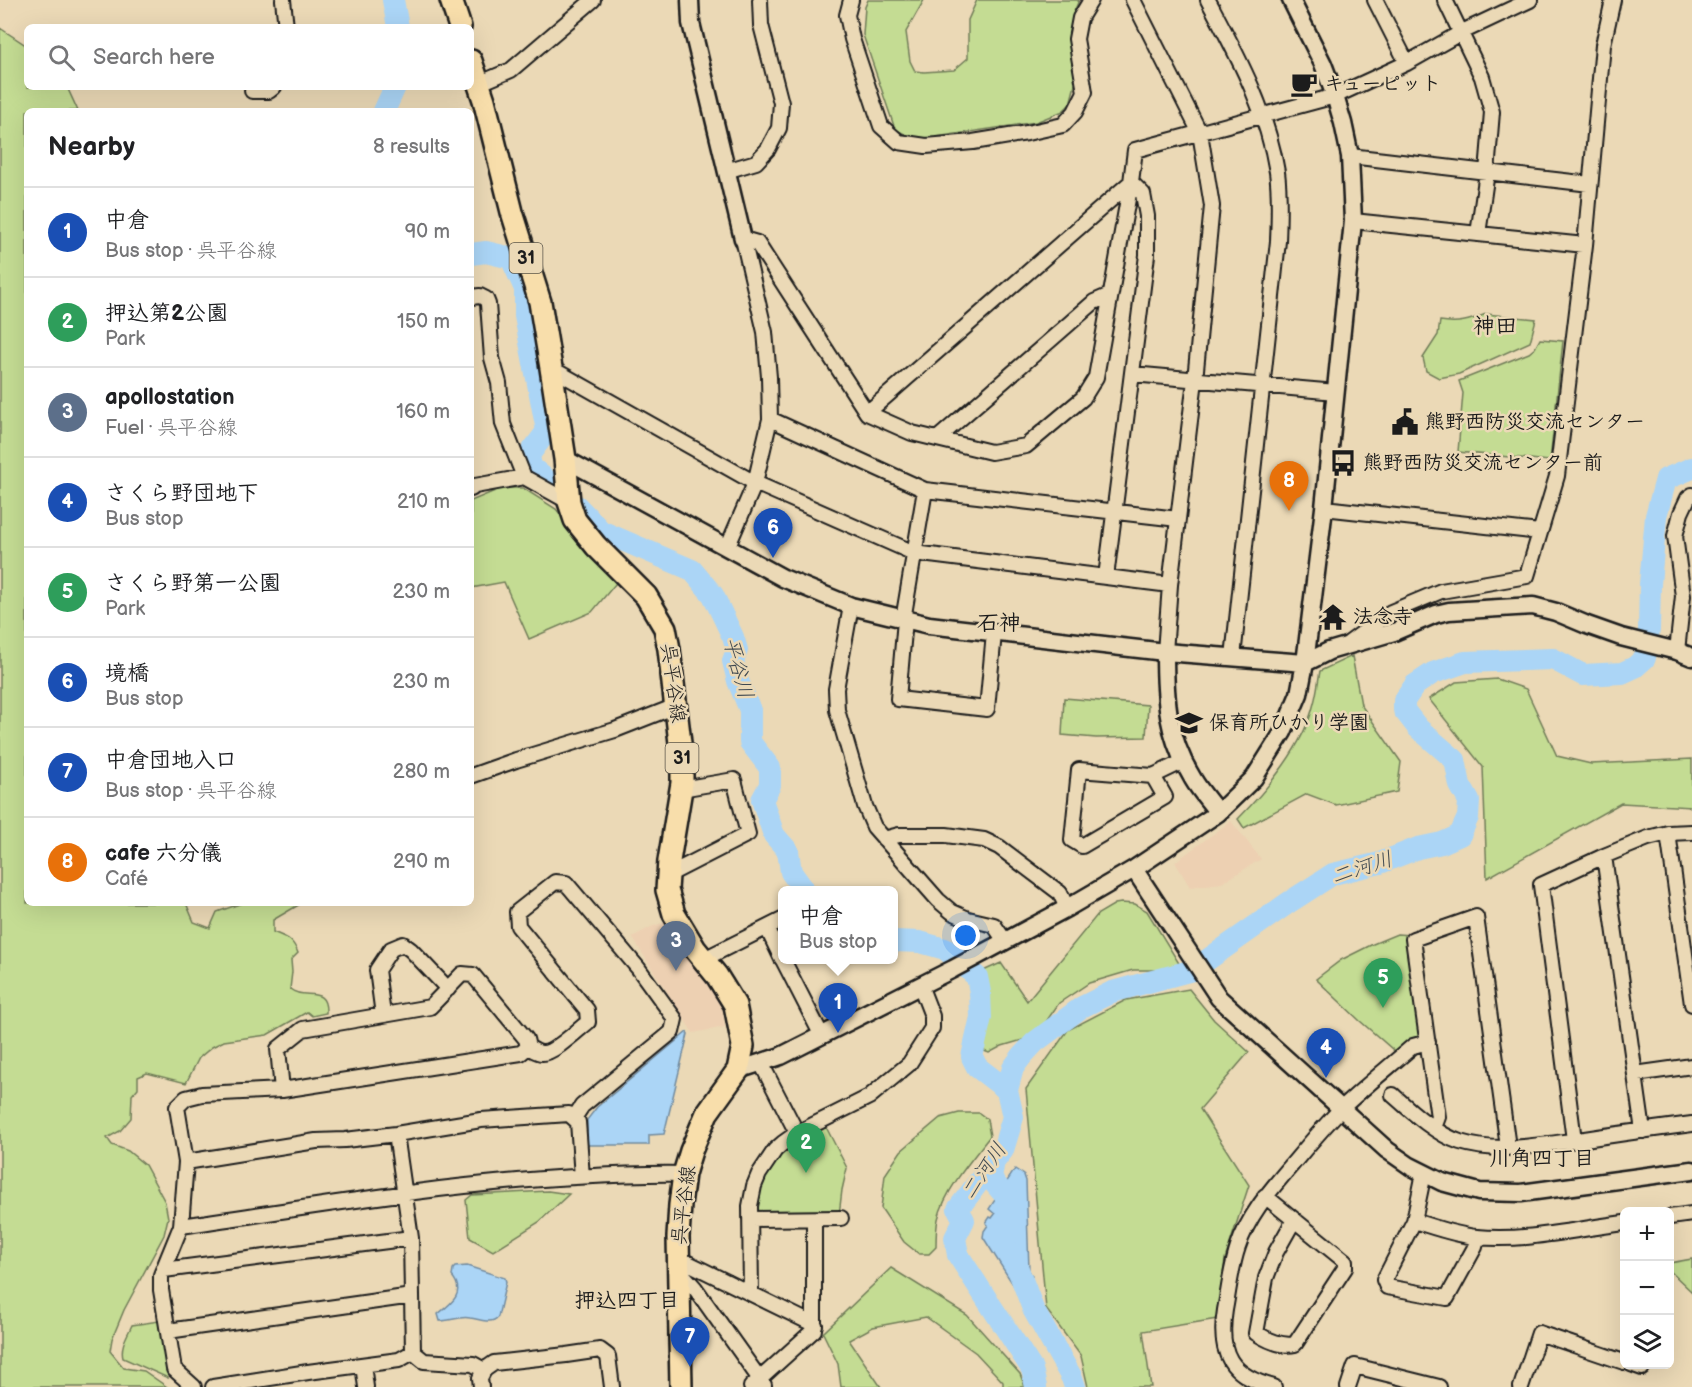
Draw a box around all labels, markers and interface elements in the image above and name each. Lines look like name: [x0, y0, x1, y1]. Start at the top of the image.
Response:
search box: [24, 24, 474, 90]
icon: search: [45, 41, 78, 74]
text: Search here: [93, 44, 215, 71]
cafe icon: キューピット: [1289, 69, 1319, 99]
place label: キューピット: [1324, 72, 1441, 96]
text: Nearby: [48, 132, 135, 163]
text: 8 results: [373, 135, 450, 159]
text: 中倉: [105, 207, 149, 234]
text: 1: [63, 220, 72, 244]
text: 90 m: [405, 220, 450, 244]
text: Bus stop · 呉平谷線: [105, 239, 277, 263]
road number: 31: [510, 243, 542, 273]
text: 押込第2公園: [105, 300, 228, 327]
text: 2: [62, 310, 73, 334]
text: 150 m: [397, 310, 450, 334]
district label: 神田: [1473, 313, 1517, 340]
text: Park: [105, 327, 145, 351]
text: apollostation: [105, 384, 234, 411]
text: 3: [62, 400, 73, 424]
text: 160 m: [396, 400, 450, 424]
public building icon: 熊野西防災交流センター: [1390, 407, 1420, 437]
place label: 熊野西防災交流センター: [1425, 410, 1645, 434]
text: Fuel · 呉平谷線: [105, 416, 237, 440]
bus stop icon: 熊野西防災交流センター前: [1328, 448, 1358, 478]
place label: 熊野西防災交流センター前: [1363, 451, 1603, 475]
pin: 8: [1270, 462, 1308, 511]
text: さくら野団地下: [105, 480, 259, 507]
text: 4: [62, 490, 73, 514]
text: 210 m: [397, 490, 450, 514]
text: Bus stop: [105, 507, 184, 531]
pin: 6: [754, 508, 792, 558]
text: さくら野第一公園: [105, 570, 281, 597]
text: 5: [62, 580, 73, 604]
text: 230 m: [393, 580, 450, 604]
text: Park: [105, 597, 145, 621]
temple icon: 法念寺: [1318, 602, 1348, 632]
place label: 法念寺: [1353, 605, 1413, 629]
district label: 石神: [977, 610, 1021, 637]
water label: 平谷川: [718, 634, 758, 702]
street label: 呉平谷線: [656, 642, 690, 724]
text: 境橋: [105, 660, 149, 687]
text: 6: [61, 670, 74, 694]
text: 230 m: [393, 670, 450, 694]
text: Bus stop: [105, 687, 184, 711]
school or university icon: 保育所ひかり学園: [1174, 708, 1204, 738]
place label: 保育所ひかり学園: [1209, 711, 1369, 735]
road number: 31: [666, 743, 698, 773]
text: 中倉団地入口: [105, 747, 237, 774]
text: 7: [62, 760, 73, 784]
text: 280 m: [393, 760, 450, 784]
text: Bus stop · 呉平谷線: [105, 779, 277, 803]
text: cafe 六分儀: [105, 840, 222, 867]
water label: 二河川: [1328, 846, 1396, 890]
text: 8: [61, 850, 74, 874]
text: 290 m: [393, 850, 450, 874]
text: Café: [105, 867, 148, 891]
popup: [778, 886, 898, 964]
text: 中倉: [799, 903, 843, 930]
your location: [951, 921, 980, 950]
pin: 3: [656, 922, 696, 971]
text: Bus stop: [799, 930, 877, 954]
pin: 5: [1364, 958, 1402, 1008]
pin: 1: [818, 984, 858, 1033]
pin: 4: [1306, 1028, 1346, 1078]
pin: 2: [786, 1124, 826, 1173]
water label: 二河川: [956, 1138, 1012, 1204]
district label: 川角四丁目: [1490, 1146, 1595, 1171]
street label: 呉平谷線: [667, 1164, 701, 1246]
map controls: [1620, 1207, 1674, 1369]
button: +: [1620, 1207, 1674, 1261]
button: −: [1620, 1261, 1674, 1315]
district label: 押込四丁目: [575, 1288, 680, 1313]
button: layers: [1620, 1315, 1674, 1369]
pin: 7: [670, 1318, 710, 1367]

